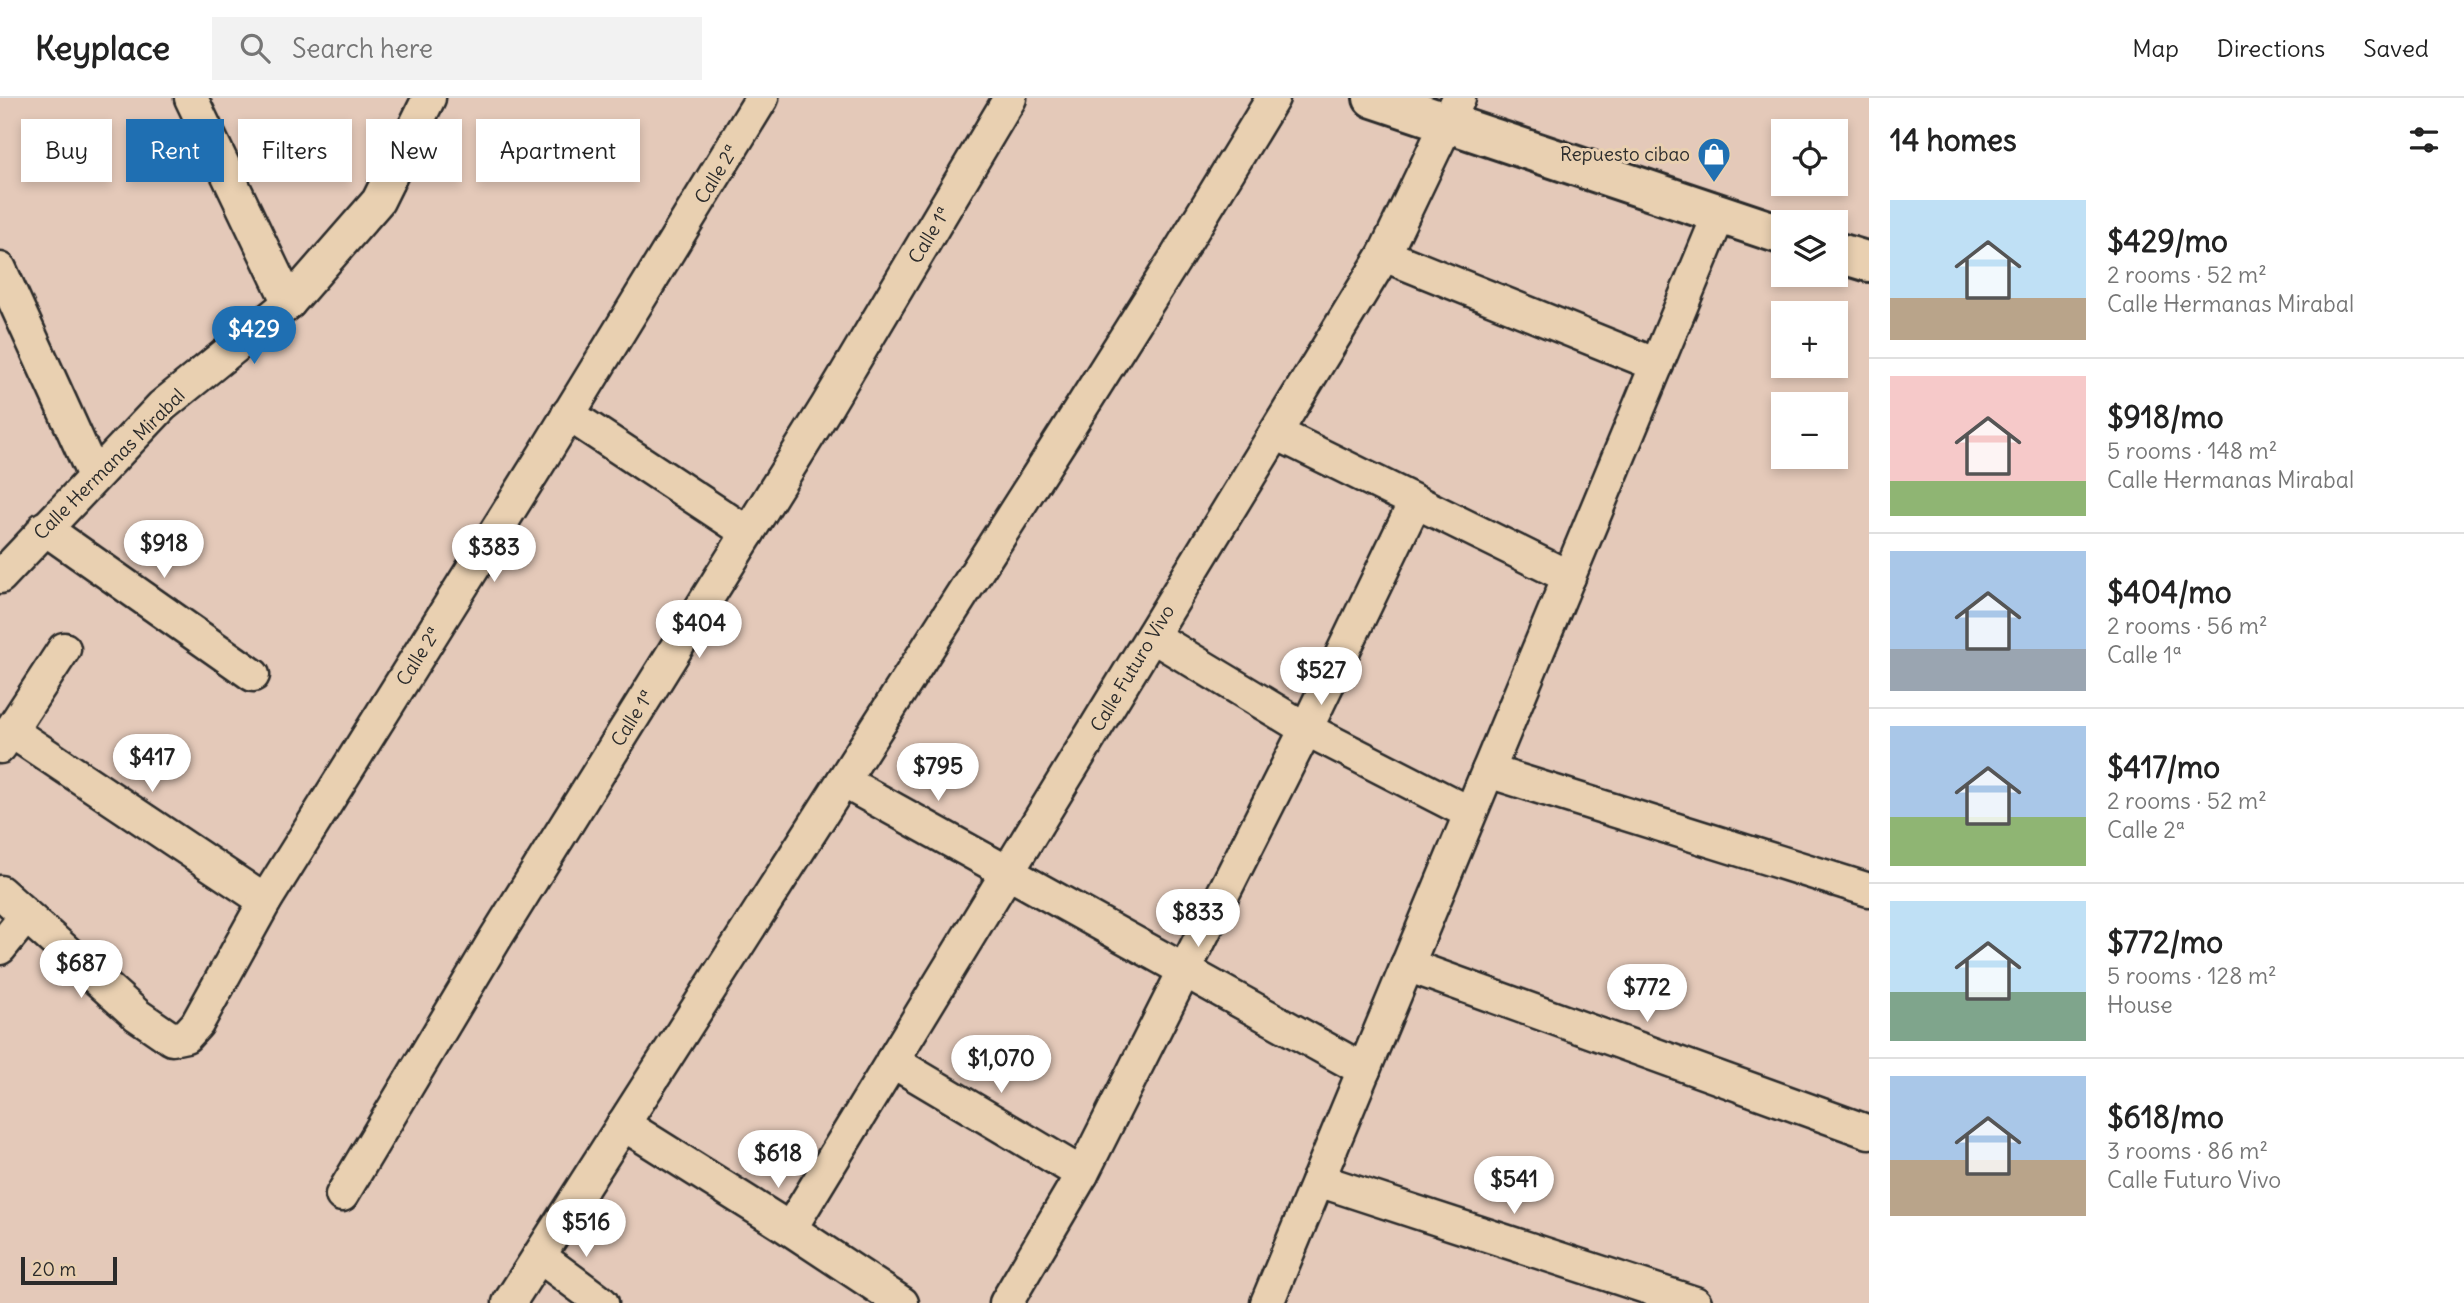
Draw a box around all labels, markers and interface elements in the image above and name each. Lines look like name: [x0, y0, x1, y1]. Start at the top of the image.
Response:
search box: [212, 17, 702, 80]
text: Keyplace: [35, 27, 170, 69]
icon: search: [236, 29, 274, 67]
text: Search here: [292, 32, 433, 65]
text: Map: [2132, 33, 2179, 63]
text: Directions: [2217, 33, 2325, 63]
text: Saved: [2363, 33, 2429, 63]
chip: Buy: [21, 119, 112, 182]
chip: Rent: [126, 119, 224, 182]
chip: Filters: [238, 119, 352, 182]
chip: New: [366, 119, 462, 182]
chip: Apartment: [476, 119, 640, 182]
map controls: [1771, 119, 1848, 469]
button: locate: [1771, 119, 1848, 196]
text: 14 homes: [1890, 121, 2017, 159]
icon: filters: [2405, 121, 2443, 159]
shop icon: Repuesto cibao: [1695, 135, 1733, 184]
street label: Calle 2ª: [689, 140, 743, 208]
place label: Repuesto cibao: [1560, 142, 1690, 166]
street label: Calle 1ª: [903, 202, 955, 268]
button: layers: [1771, 210, 1848, 287]
text: $429/mo: [2107, 222, 2228, 260]
icon: home: [1946, 228, 2030, 312]
text: 2 rooms · 52 m²: [2107, 260, 2267, 289]
text: Calle Hermanas Mirabal: [2107, 289, 2354, 318]
button: +: [1771, 301, 1848, 378]
pin: $429: [213, 306, 295, 366]
text: $429: [228, 314, 280, 343]
street label: Calle Hermanas Mirabal: [28, 383, 190, 545]
button: −: [1771, 392, 1848, 469]
text: $918/mo: [2107, 398, 2224, 436]
icon: home: [1946, 404, 2030, 488]
text: 5 rooms · 148 m²: [2107, 436, 2277, 465]
text: Calle Hermanas Mirabal: [2107, 465, 2354, 494]
pin: $918: [123, 520, 205, 580]
pin: $383: [453, 524, 535, 584]
text: $918: [140, 528, 188, 557]
text: $383: [468, 532, 520, 561]
text: $404/mo: [2107, 573, 2232, 611]
icon: home: [1946, 579, 2030, 663]
street label: Calle Futuro Vivo: [1085, 600, 1179, 736]
pin: $404: [658, 601, 740, 660]
text: $404: [672, 608, 726, 637]
text: 2 rooms · 56 m²: [2107, 611, 2268, 640]
street label: Calle 2ª: [391, 622, 445, 690]
text: Calle 1ª: [2107, 640, 2182, 669]
pin: $527: [1280, 648, 1362, 707]
text: $527: [1296, 655, 1346, 684]
street label: Calle 1ª: [605, 685, 659, 751]
pin: $417: [111, 734, 193, 794]
text: $417: [129, 742, 175, 771]
pin: $795: [897, 744, 979, 803]
text: $417/mo: [2107, 748, 2220, 786]
text: $795: [913, 751, 963, 780]
icon: home: [1946, 754, 2030, 838]
text: 2 rooms · 52 m²: [2107, 786, 2267, 815]
text: Calle 2ª: [2107, 815, 2185, 844]
pin: $833: [1157, 890, 1239, 949]
text: $833: [1172, 897, 1224, 926]
text: $772/mo: [2107, 923, 2223, 961]
icon: home: [1946, 929, 2030, 1013]
pin: $687: [40, 940, 122, 1000]
text: $687: [56, 948, 106, 977]
text: 5 rooms · 128 m²: [2107, 961, 2277, 990]
pin: $772: [1606, 964, 1688, 1024]
text: $772: [1623, 972, 1671, 1001]
text: House: [2107, 990, 2173, 1019]
pin: $1,070: [944, 1035, 1058, 1095]
text: $1,070: [967, 1043, 1035, 1072]
text: $618/mo: [2107, 1098, 2224, 1136]
icon: home: [1946, 1104, 2030, 1188]
pin: $618: [737, 1130, 819, 1190]
text: 3 rooms · 86 m²: [2107, 1136, 2268, 1165]
text: $618: [754, 1138, 802, 1167]
pin: $541: [1473, 1156, 1555, 1216]
text: $541: [1490, 1164, 1538, 1193]
text: Calle Futuro Vivo: [2107, 1165, 2281, 1194]
pin: $516: [545, 1200, 627, 1259]
text: $516: [562, 1207, 610, 1236]
scale bar: [21, 1254, 117, 1286]
text: 20 m: [32, 1257, 76, 1281]

